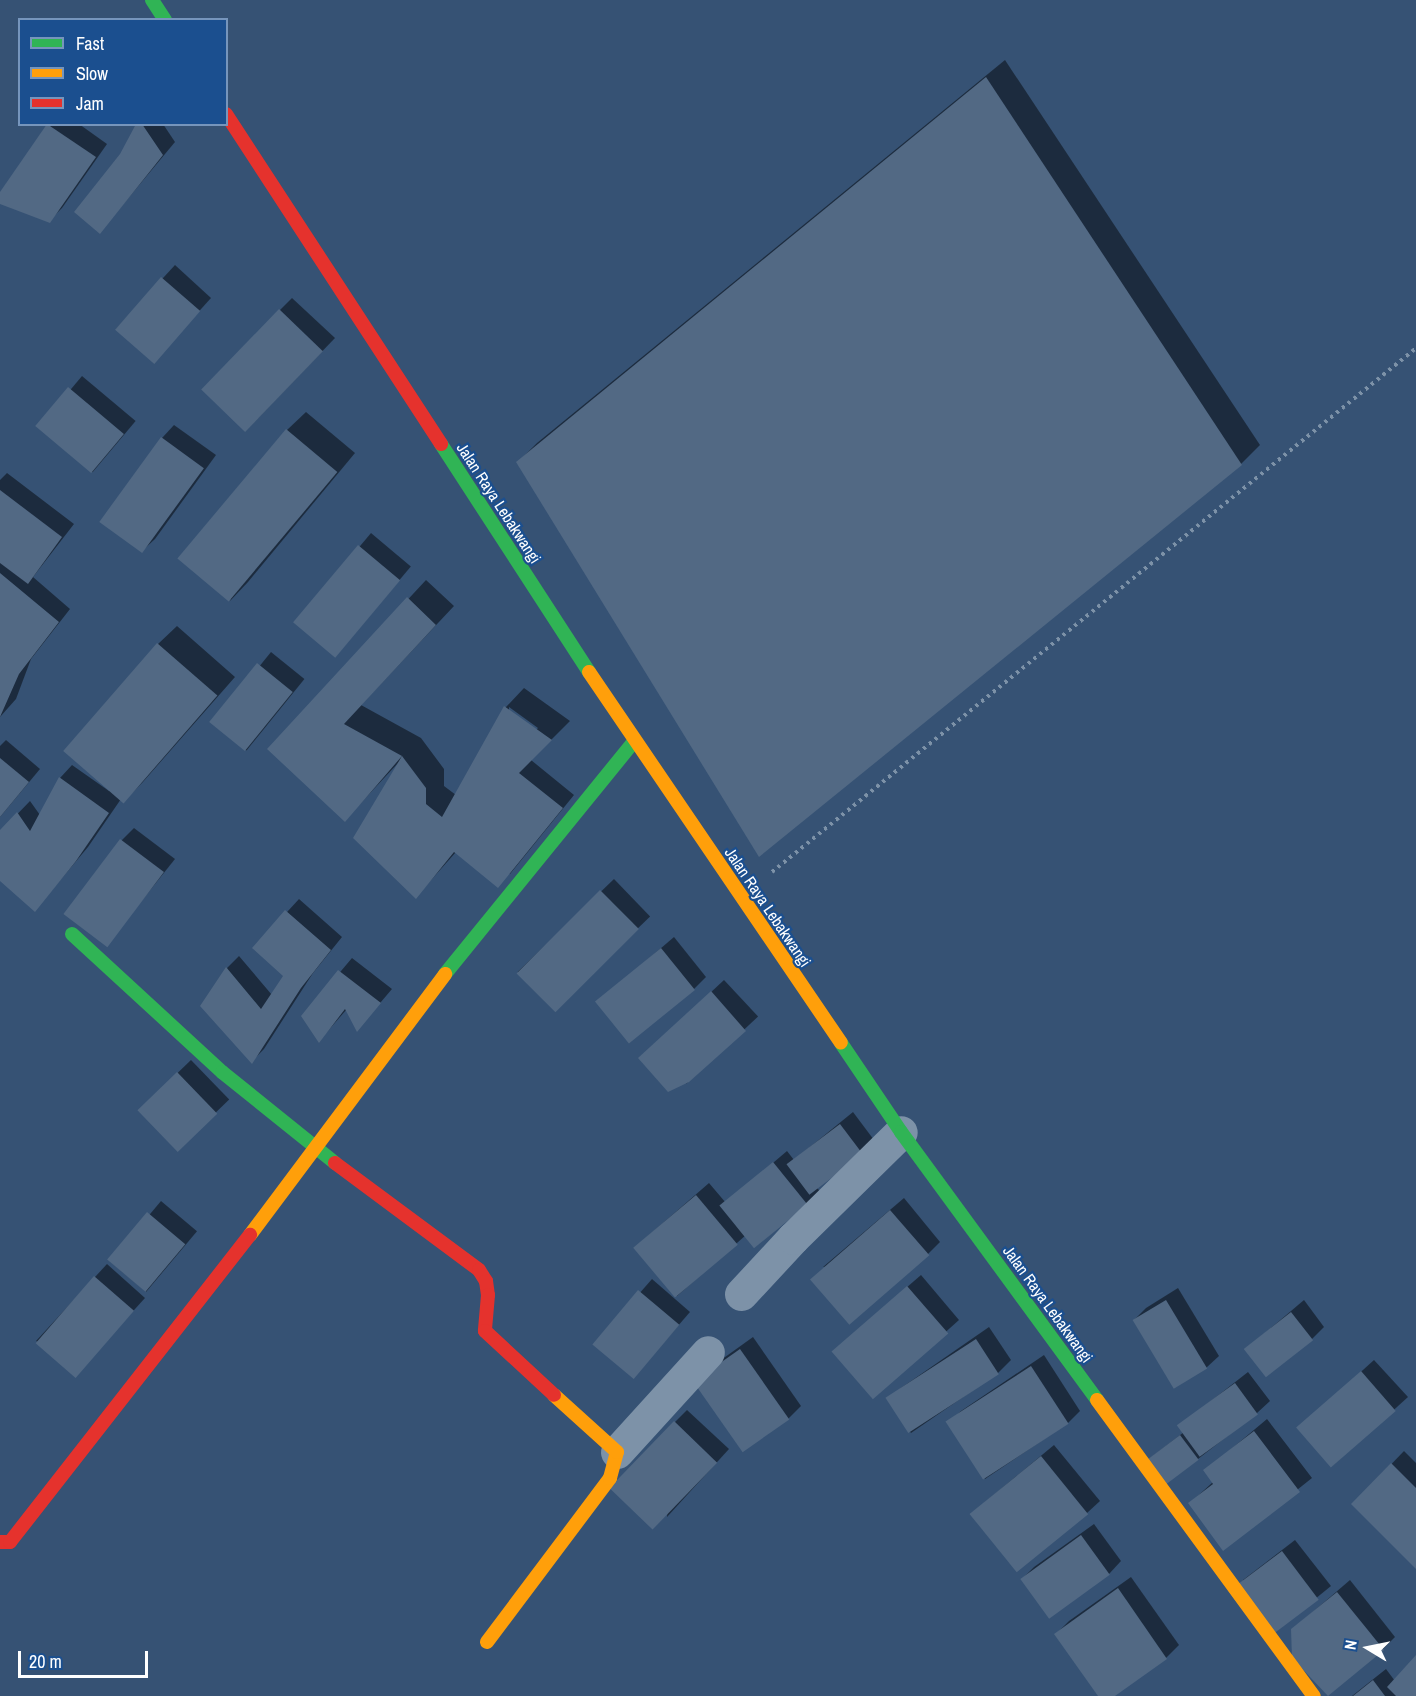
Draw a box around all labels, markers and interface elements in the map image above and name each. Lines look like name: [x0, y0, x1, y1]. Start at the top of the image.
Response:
legend: [18, 18, 228, 126]
text: Fast: [76, 31, 104, 56]
text: Slow: [76, 61, 108, 86]
text: Jam: [76, 91, 104, 116]
street label: Jalan Raya Lebakwangi: [453, 439, 545, 567]
street label: Jalan Raya Lebakwangi: [721, 844, 815, 970]
street label: Jalan Raya Lebakwangi: [999, 1242, 1097, 1366]
north arrow: [1338, 1618, 1398, 1678]
text: N: [1339, 1638, 1362, 1651]
scale bar: [21, 1639, 152, 1677]
text: 20 m: [29, 1649, 62, 1674]

